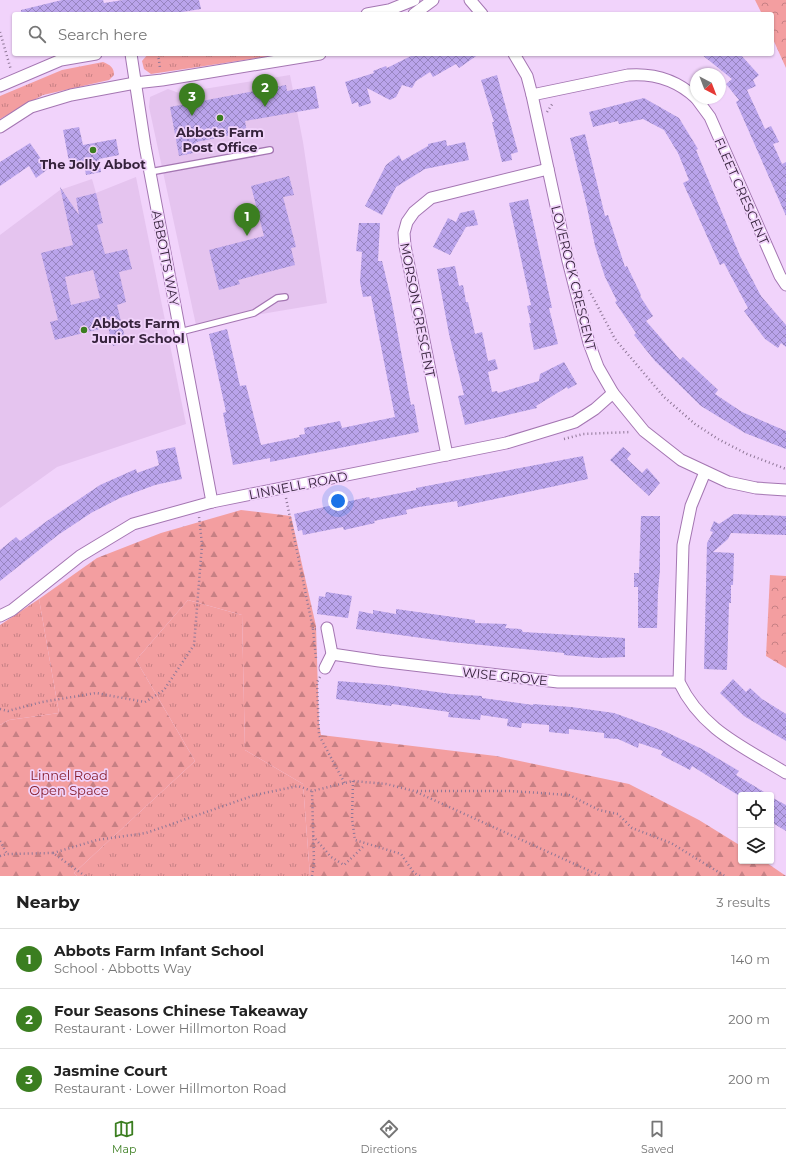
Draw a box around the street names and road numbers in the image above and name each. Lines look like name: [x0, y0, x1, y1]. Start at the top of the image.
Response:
street label: FLEET CRESCENT: [711, 135, 773, 247]
street label: LOVEROCK CRESCENT: [548, 204, 600, 353]
street label: ABBOTTS WAY: [149, 209, 183, 308]
street label: MORSON CRESCENT: [397, 241, 439, 379]
street label: LINNELL ROAD: [247, 468, 349, 502]
street label: WISE GROVE: [461, 664, 549, 688]

